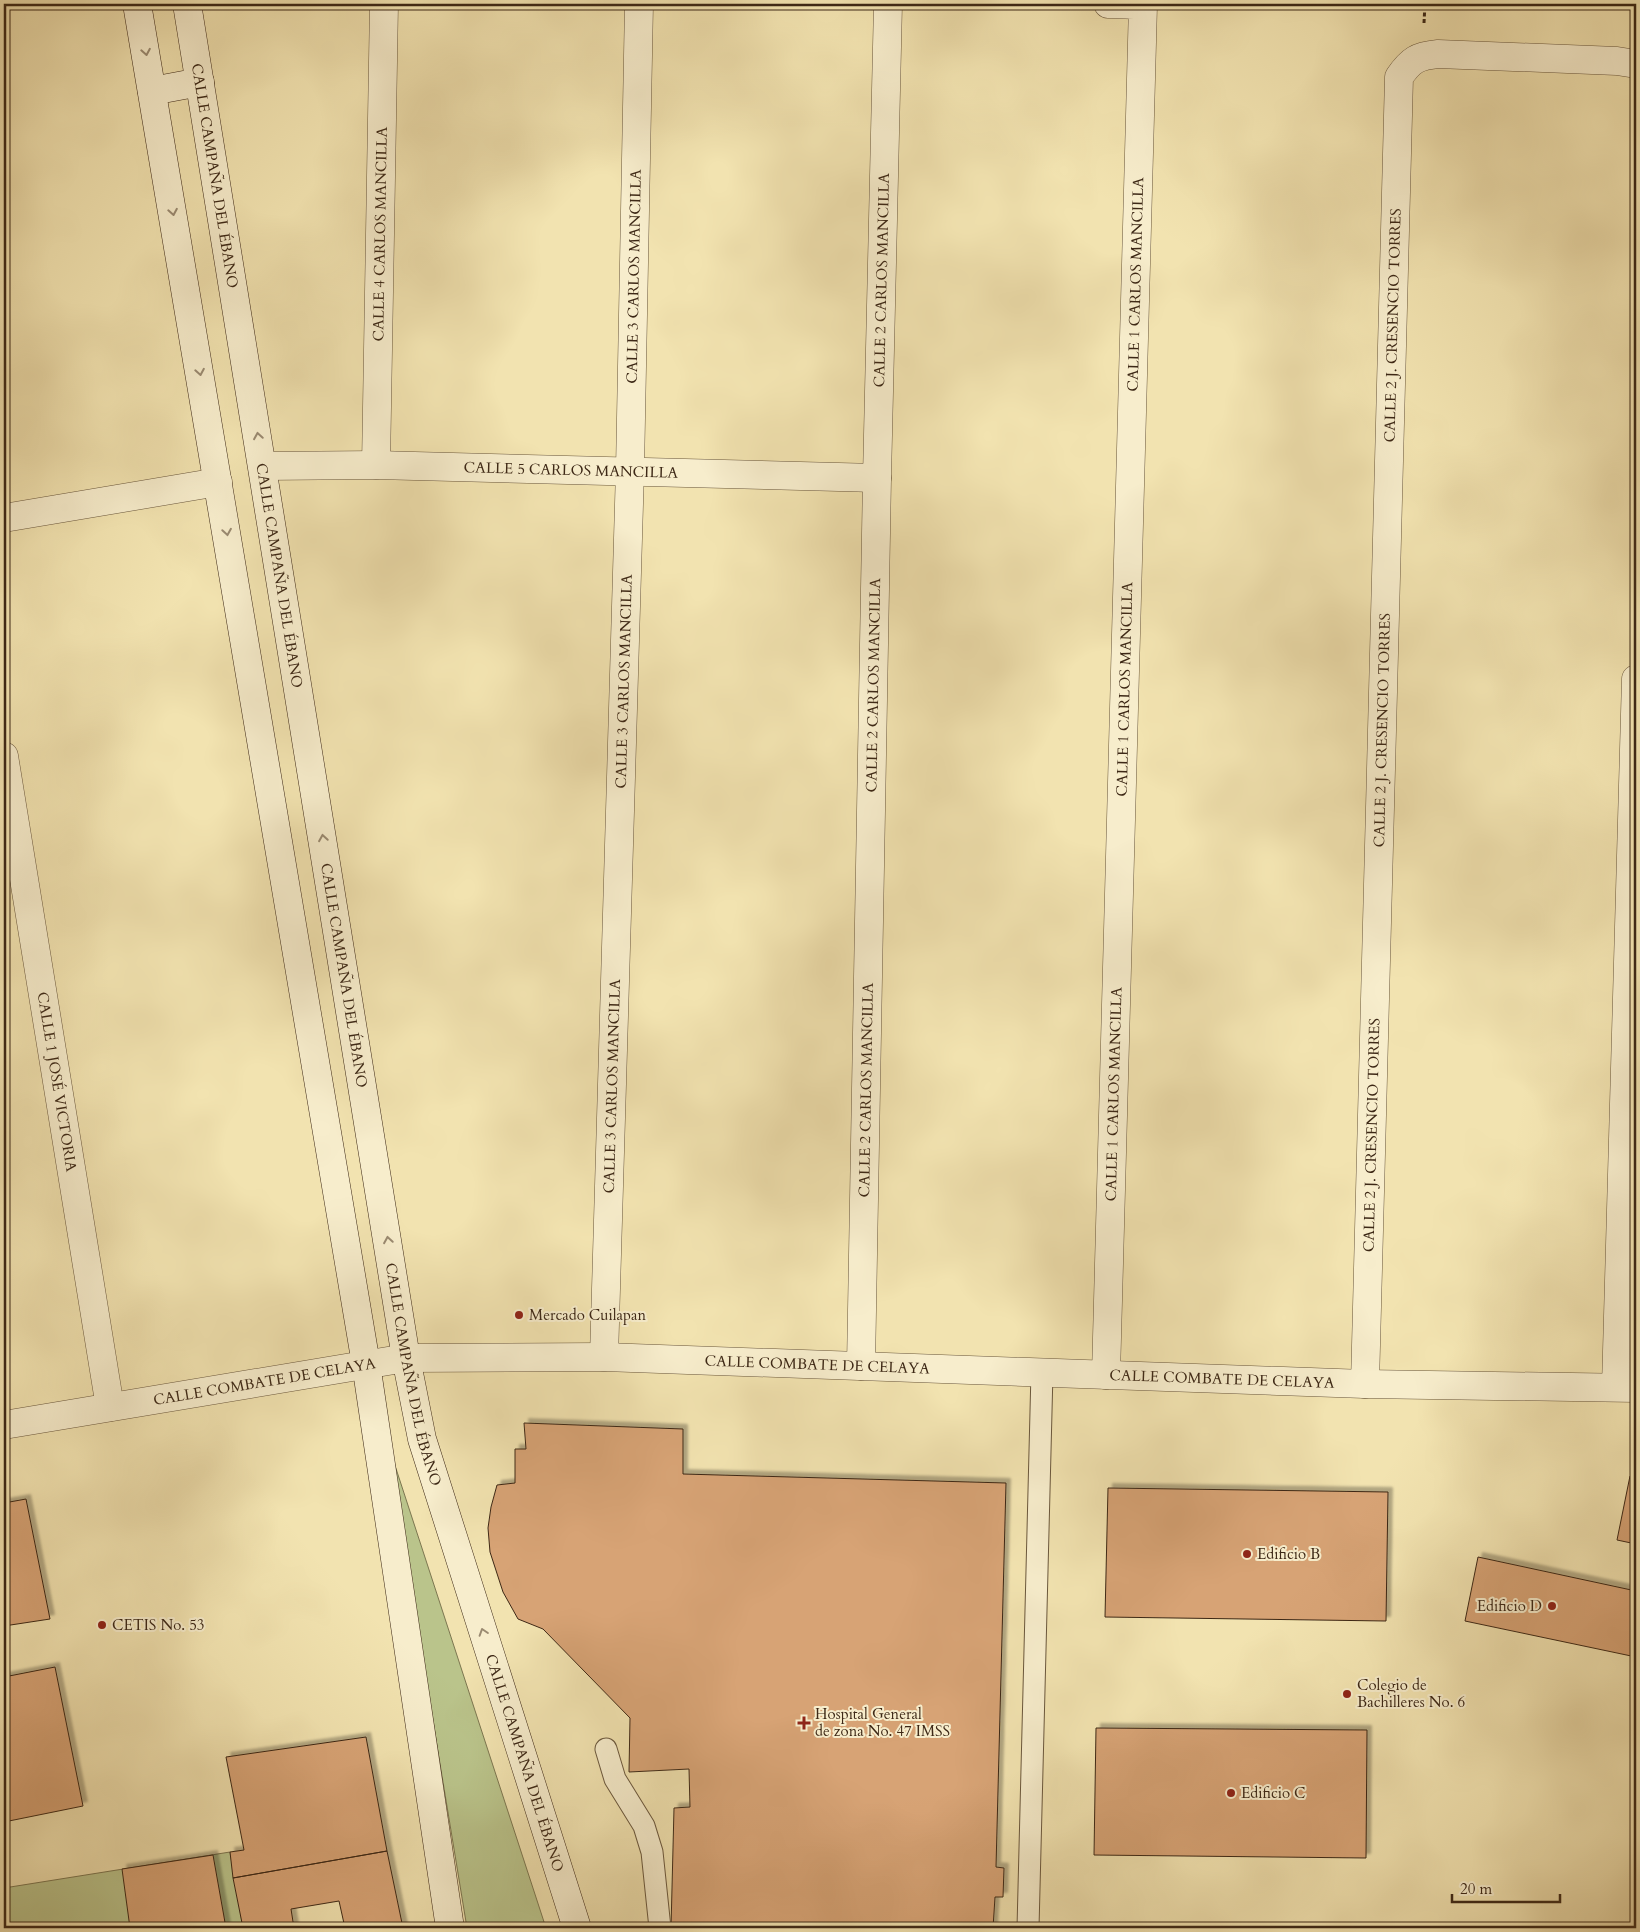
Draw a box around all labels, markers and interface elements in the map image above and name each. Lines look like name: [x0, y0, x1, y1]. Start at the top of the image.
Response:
one-way arrow: [140, 47, 150, 56]
street label: CALLE CAMPAÑA DEL ÉBANO: [187, 62, 243, 290]
street label: CALLE 4 CARLOS MANCILLA: [368, 126, 392, 341]
street label: CALLE 3 CARLOS MANCILLA: [622, 169, 646, 384]
street label: CALLE 2 CARLOS MANCILLA: [869, 172, 894, 388]
street label: CALLE 1 CARLOS MANCILLA: [1123, 177, 1148, 392]
one-way arrow: [167, 208, 177, 216]
street label: CALLE 2 J. CRESENCIO TORRES: [1379, 208, 1406, 443]
one-way arrow: [194, 368, 204, 377]
one-way arrow: [253, 431, 264, 439]
street label: CALLE 5 CARLOS MANCILLA: [463, 457, 679, 483]
street label: CALLE CAMPAÑA DEL ÉBANO: [251, 462, 307, 689]
one-way arrow: [221, 528, 231, 537]
street label: CALLE 3 CARLOS MANCILLA: [611, 573, 637, 789]
street label: CALLE 2 CARLOS MANCILLA: [861, 577, 885, 793]
street label: CALLE 1 CARLOS MANCILLA: [1112, 581, 1137, 797]
street label: CALLE 2 J. CRESENCIO TORRES: [1369, 613, 1395, 848]
one-way arrow: [318, 834, 328, 842]
street label: CALLE CAMPAÑA DEL ÉBANO: [316, 862, 372, 1089]
street label: CALLE 3 CARLOS MANCILLA: [599, 978, 625, 1194]
street label: CALLE 2 CARLOS MANCILLA: [854, 982, 878, 1197]
street label: CALLE 1 CARLOS MANCILLA: [1101, 986, 1126, 1202]
street label: CALLE 1 JOSÉ VICTORIA: [33, 990, 82, 1173]
street label: CALLE 2 J. CRESENCIO TORRES: [1358, 1018, 1385, 1252]
one-way arrow: [383, 1236, 393, 1245]
street label: CALLE CAMPAÑA DEL ÉBANO: [381, 1261, 446, 1488]
place label: Mercado Cuilapan: [529, 1305, 647, 1325]
marker: Mercado Cuilapan: [513, 1309, 525, 1321]
street label: CALLE COMBATE DE CELAYA: [704, 1351, 931, 1379]
street label: CALLE COMBATE DE CELAYA: [152, 1353, 377, 1410]
street label: CALLE COMBATE DE CELAYA: [1109, 1365, 1335, 1393]
place label: Edificio B: [1257, 1544, 1320, 1564]
marker: Edificio B: [1241, 1548, 1253, 1560]
place label: Edificio D: [1477, 1596, 1542, 1616]
marker: Edificio D: [1546, 1600, 1558, 1612]
place label: CETIS No. 53: [112, 1615, 205, 1635]
marker: CETIS No. 53: [96, 1619, 108, 1631]
one-way arrow: [479, 1628, 489, 1636]
street label: CALLE CAMPAÑA DEL ÉBANO: [481, 1652, 569, 1874]
place label: Colegio de Bachilleres No. 6: [1357, 1675, 1465, 1712]
marker: Colegio de Bachilleres No. 6: [1341, 1688, 1353, 1700]
place label: Hospital General de zona No. 47 IMSS: [815, 1704, 950, 1741]
marker: Hospital General de zona No. 47 IMSS: [797, 1716, 811, 1730]
place label: Edificio C: [1241, 1783, 1306, 1803]
marker: Edificio C: [1225, 1787, 1237, 1799]
scale bar: [1452, 1872, 1560, 1904]
text: 20 m: [1460, 1879, 1492, 1899]

